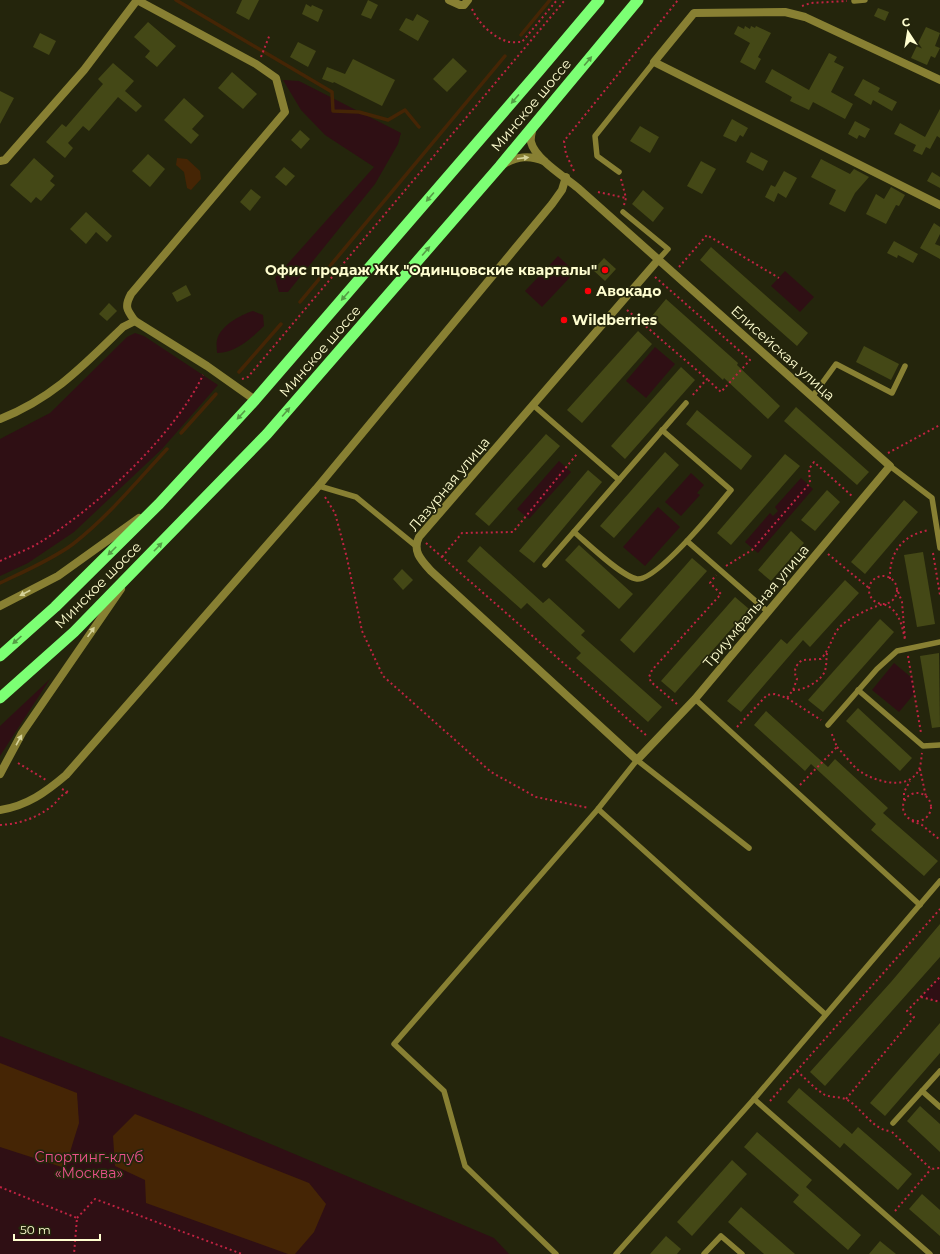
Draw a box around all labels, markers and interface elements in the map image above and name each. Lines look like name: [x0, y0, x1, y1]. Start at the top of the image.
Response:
north arrow: [888, 12, 928, 52]
text: С: [901, 15, 911, 30]
street label: Минское шоссе: [487, 55, 575, 155]
one-way arrow: [583, 55, 592, 66]
one-way arrow: [511, 94, 520, 104]
one-way arrow: [516, 154, 529, 161]
one-way arrow: [426, 192, 435, 203]
one-way arrow: [422, 246, 431, 256]
place label: Офис продаж ЖК "Одинцовские кварталы": [265, 261, 597, 279]
marker: Офис продаж ЖК "Одинцовские кварталы": [600, 265, 610, 275]
place label: Авокадо: [596, 282, 661, 300]
marker: Авокадо: [583, 286, 593, 296]
one-way arrow: [341, 290, 350, 301]
street label: Минское шоссе: [275, 301, 365, 401]
street label: Елисейская улица: [727, 302, 839, 404]
place label: Wildberries: [572, 311, 658, 329]
marker: Wildberries: [559, 315, 569, 325]
one-way arrow: [282, 407, 291, 418]
one-way arrow: [237, 410, 246, 420]
street label: Лазурная улица: [404, 433, 494, 535]
street label: Минское шоссе: [51, 538, 145, 632]
street label: Триумфальная улица: [699, 541, 813, 671]
one-way arrow: [153, 542, 163, 552]
one-way arrow: [107, 546, 117, 556]
one-way arrow: [19, 589, 31, 596]
one-way arrow: [87, 626, 95, 637]
one-way arrow: [12, 636, 23, 645]
one-way arrow: [16, 734, 22, 745]
park label: Спортинг-клуб «Москва»: [35, 1148, 144, 1182]
scale bar: [14, 1216, 100, 1242]
text: 50 m: [20, 1222, 51, 1237]

